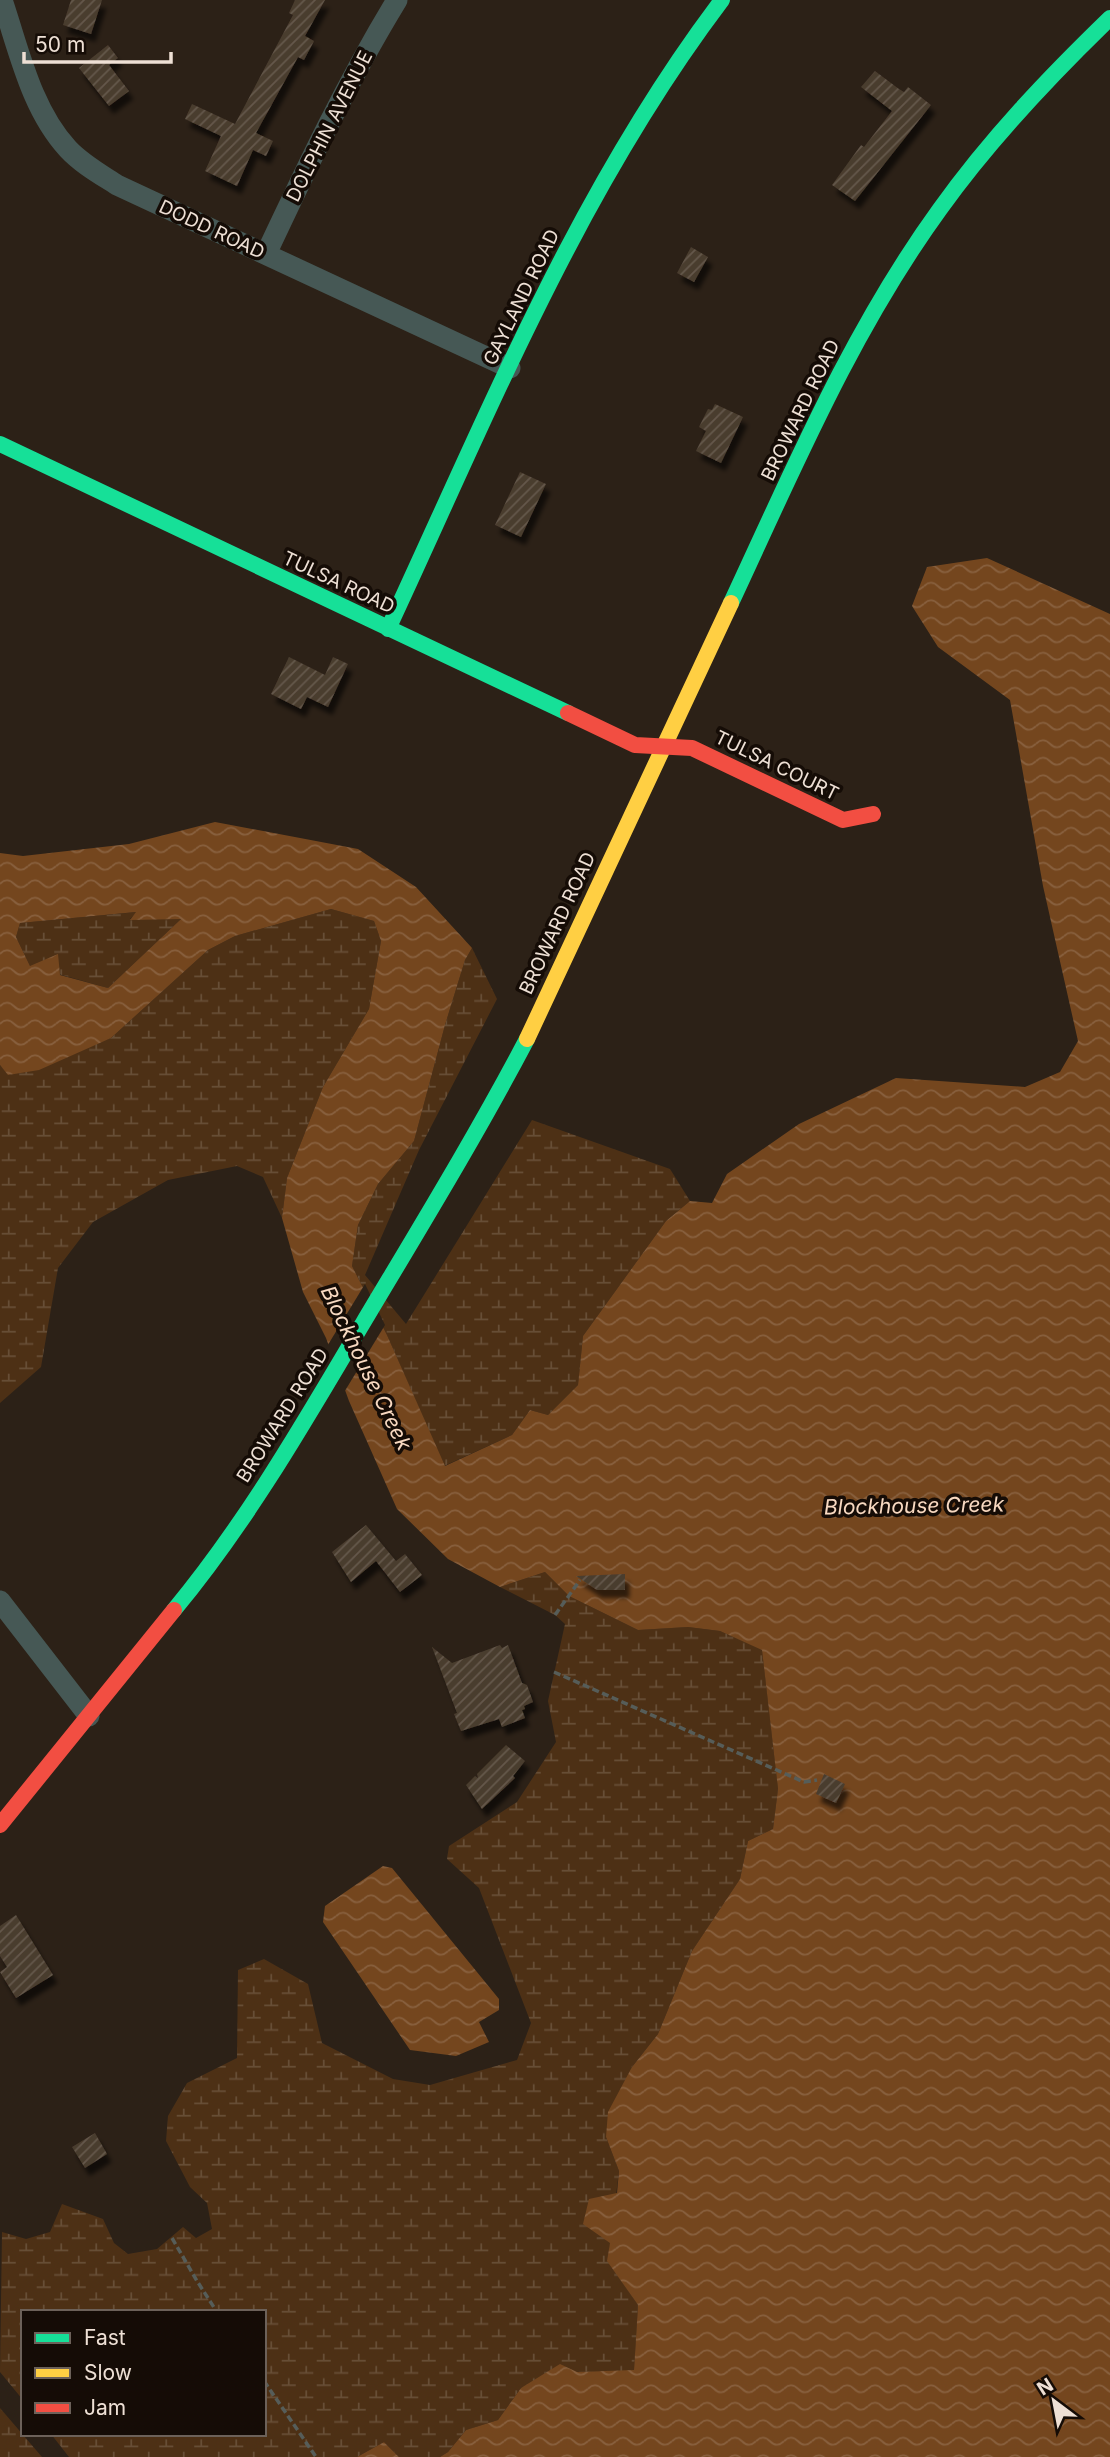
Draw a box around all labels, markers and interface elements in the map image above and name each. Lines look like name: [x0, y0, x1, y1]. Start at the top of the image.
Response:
scale bar: [24, 21, 172, 65]
text: 50 m: [35, 32, 85, 57]
street label: DOLPHIN AVENUE: [281, 47, 377, 205]
street label: DODD ROAD: [155, 195, 268, 264]
street label: GAYLAND ROAD: [479, 225, 564, 369]
street label: BROWARD ROAD: [756, 336, 845, 485]
street label: TULSA ROAD: [279, 547, 398, 618]
street label: TULSA COURT: [711, 726, 842, 805]
street label: BROWARD ROAD: [514, 848, 600, 998]
water label: Blockhouse Creek: [316, 1281, 417, 1455]
street label: BROWARD ROAD: [232, 1344, 333, 1487]
water label: Blockhouse Creek: [824, 1491, 1005, 1520]
legend: [21, 2310, 266, 2436]
text: Fast: [84, 2325, 126, 2350]
text: Slow: [84, 2360, 132, 2385]
north arrow: [1019, 2366, 1089, 2436]
text: N: [1033, 2373, 1057, 2401]
text: Jam: [84, 2395, 126, 2420]

